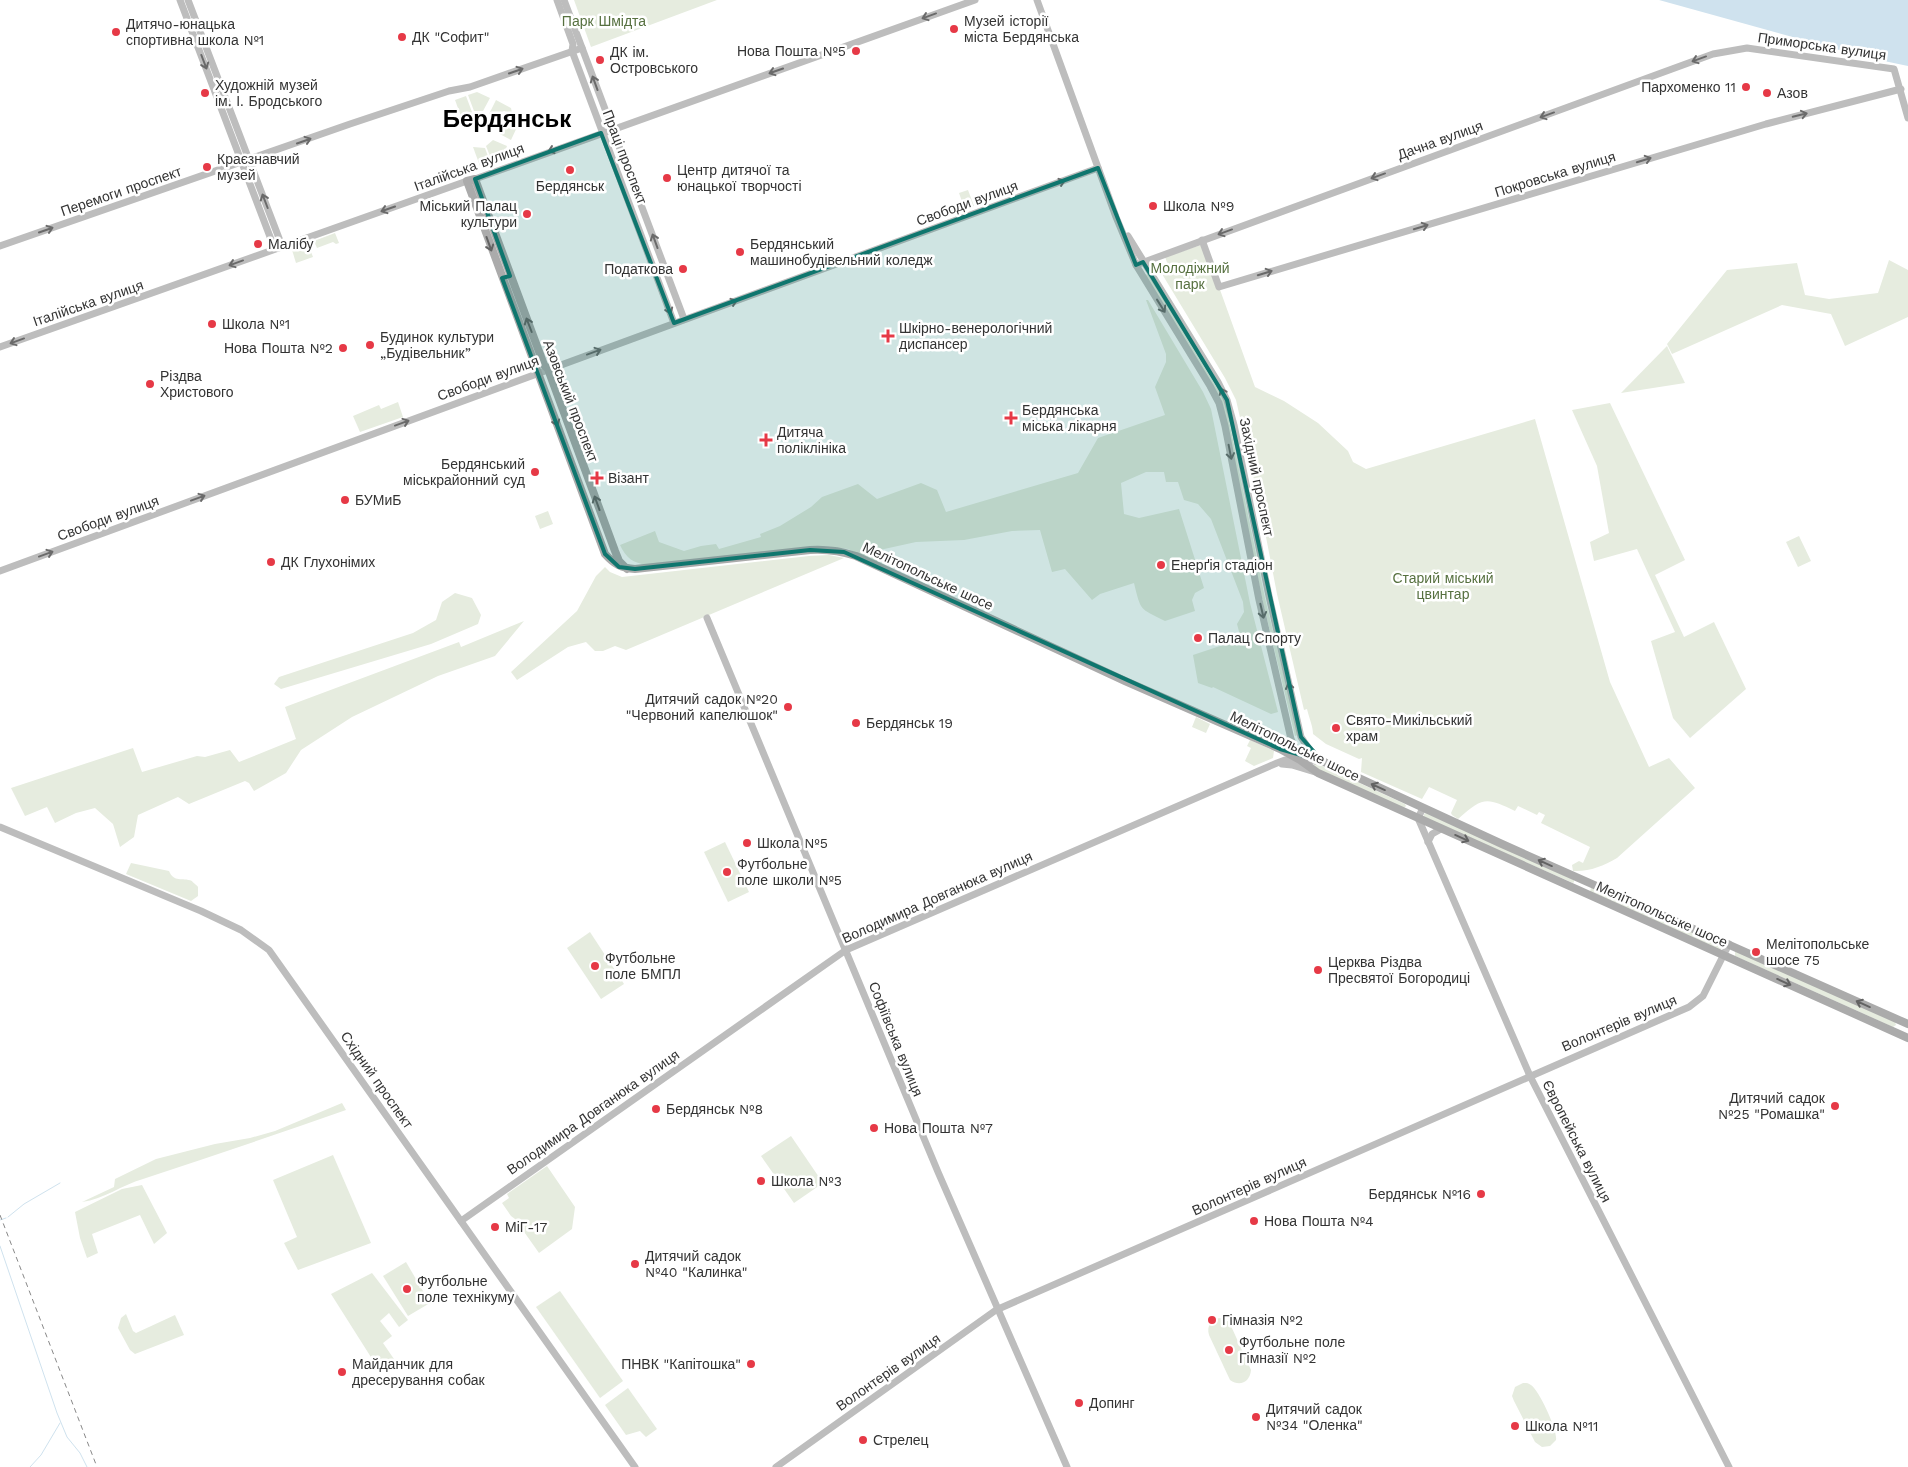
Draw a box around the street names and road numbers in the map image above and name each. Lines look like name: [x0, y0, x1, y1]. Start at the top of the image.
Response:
street label: Приморська вулиця: [1757, 29, 1887, 63]
street label: Праці проспект: [600, 108, 651, 207]
street label: Дачна вулиця: [1395, 117, 1485, 163]
street label: Італійська вулиця: [412, 140, 526, 194]
street label: Покровська вулиця: [1493, 148, 1617, 200]
street label: Перемоги проспект: [58, 163, 184, 219]
street label: Свободи вулиця: [914, 177, 1020, 229]
street label: Італійська вулиця: [31, 277, 145, 329]
street label: Азовський проспект: [540, 338, 602, 465]
street label: Свободи вулиця: [435, 352, 541, 404]
street label: Західний проспект: [1237, 416, 1278, 538]
street label: Свободи вулиця: [55, 492, 161, 544]
street label: Мелітопольське шосе: [860, 539, 996, 613]
street label: Мелітопольське шосе: [1228, 708, 1362, 784]
street label: Володимира Довганюка вулиця: [839, 848, 1035, 946]
street label: Мелітопольське шосе: [1594, 878, 1730, 950]
street label: Софіївська вулиця: [866, 979, 926, 1099]
street label: Волонтерів вулиця: [1559, 992, 1679, 1054]
street label: Східний проспект: [338, 1028, 417, 1132]
street label: Володимира Довганюка вулиця: [504, 1046, 682, 1178]
street label: Європейська вулиця: [1539, 1077, 1615, 1205]
street label: Волонтерів вулиця: [1189, 1154, 1309, 1218]
street label: Волонтерів вулиця: [833, 1330, 943, 1414]

